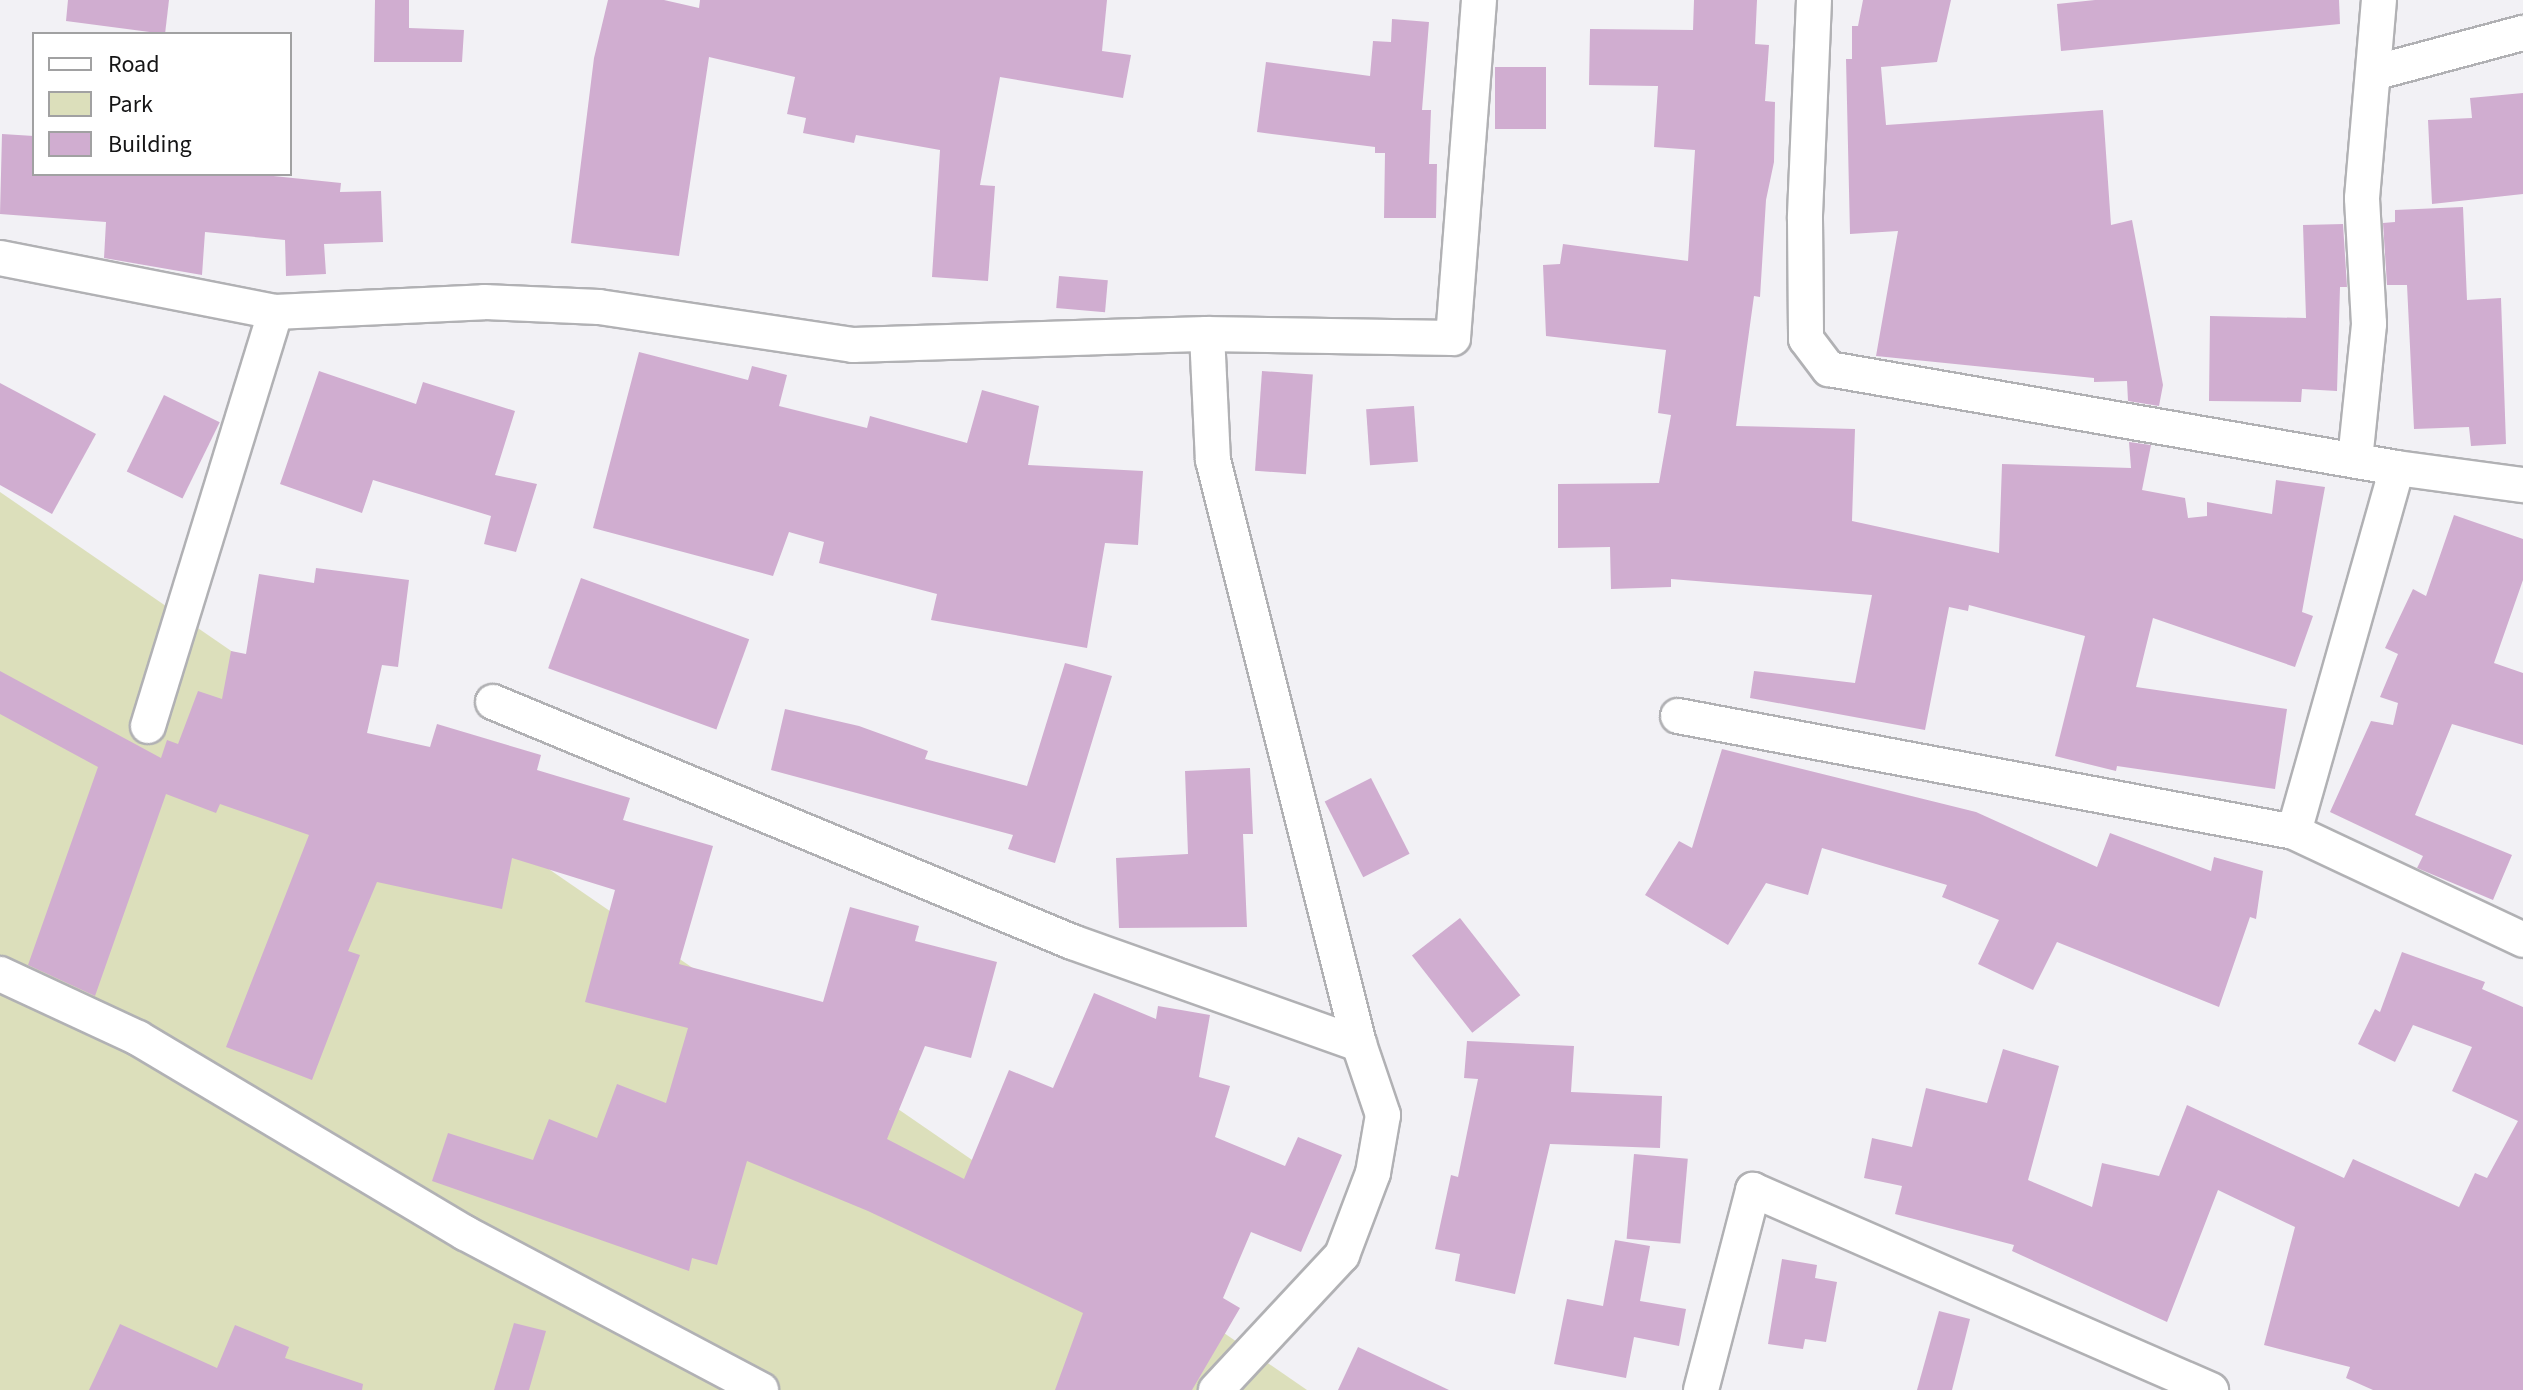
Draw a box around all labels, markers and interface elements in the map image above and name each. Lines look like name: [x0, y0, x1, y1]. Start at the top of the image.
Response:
legend: [32, 32, 292, 176]
text: Road: [108, 47, 160, 82]
text: Park: [108, 87, 153, 122]
text: Building: [108, 127, 192, 162]

